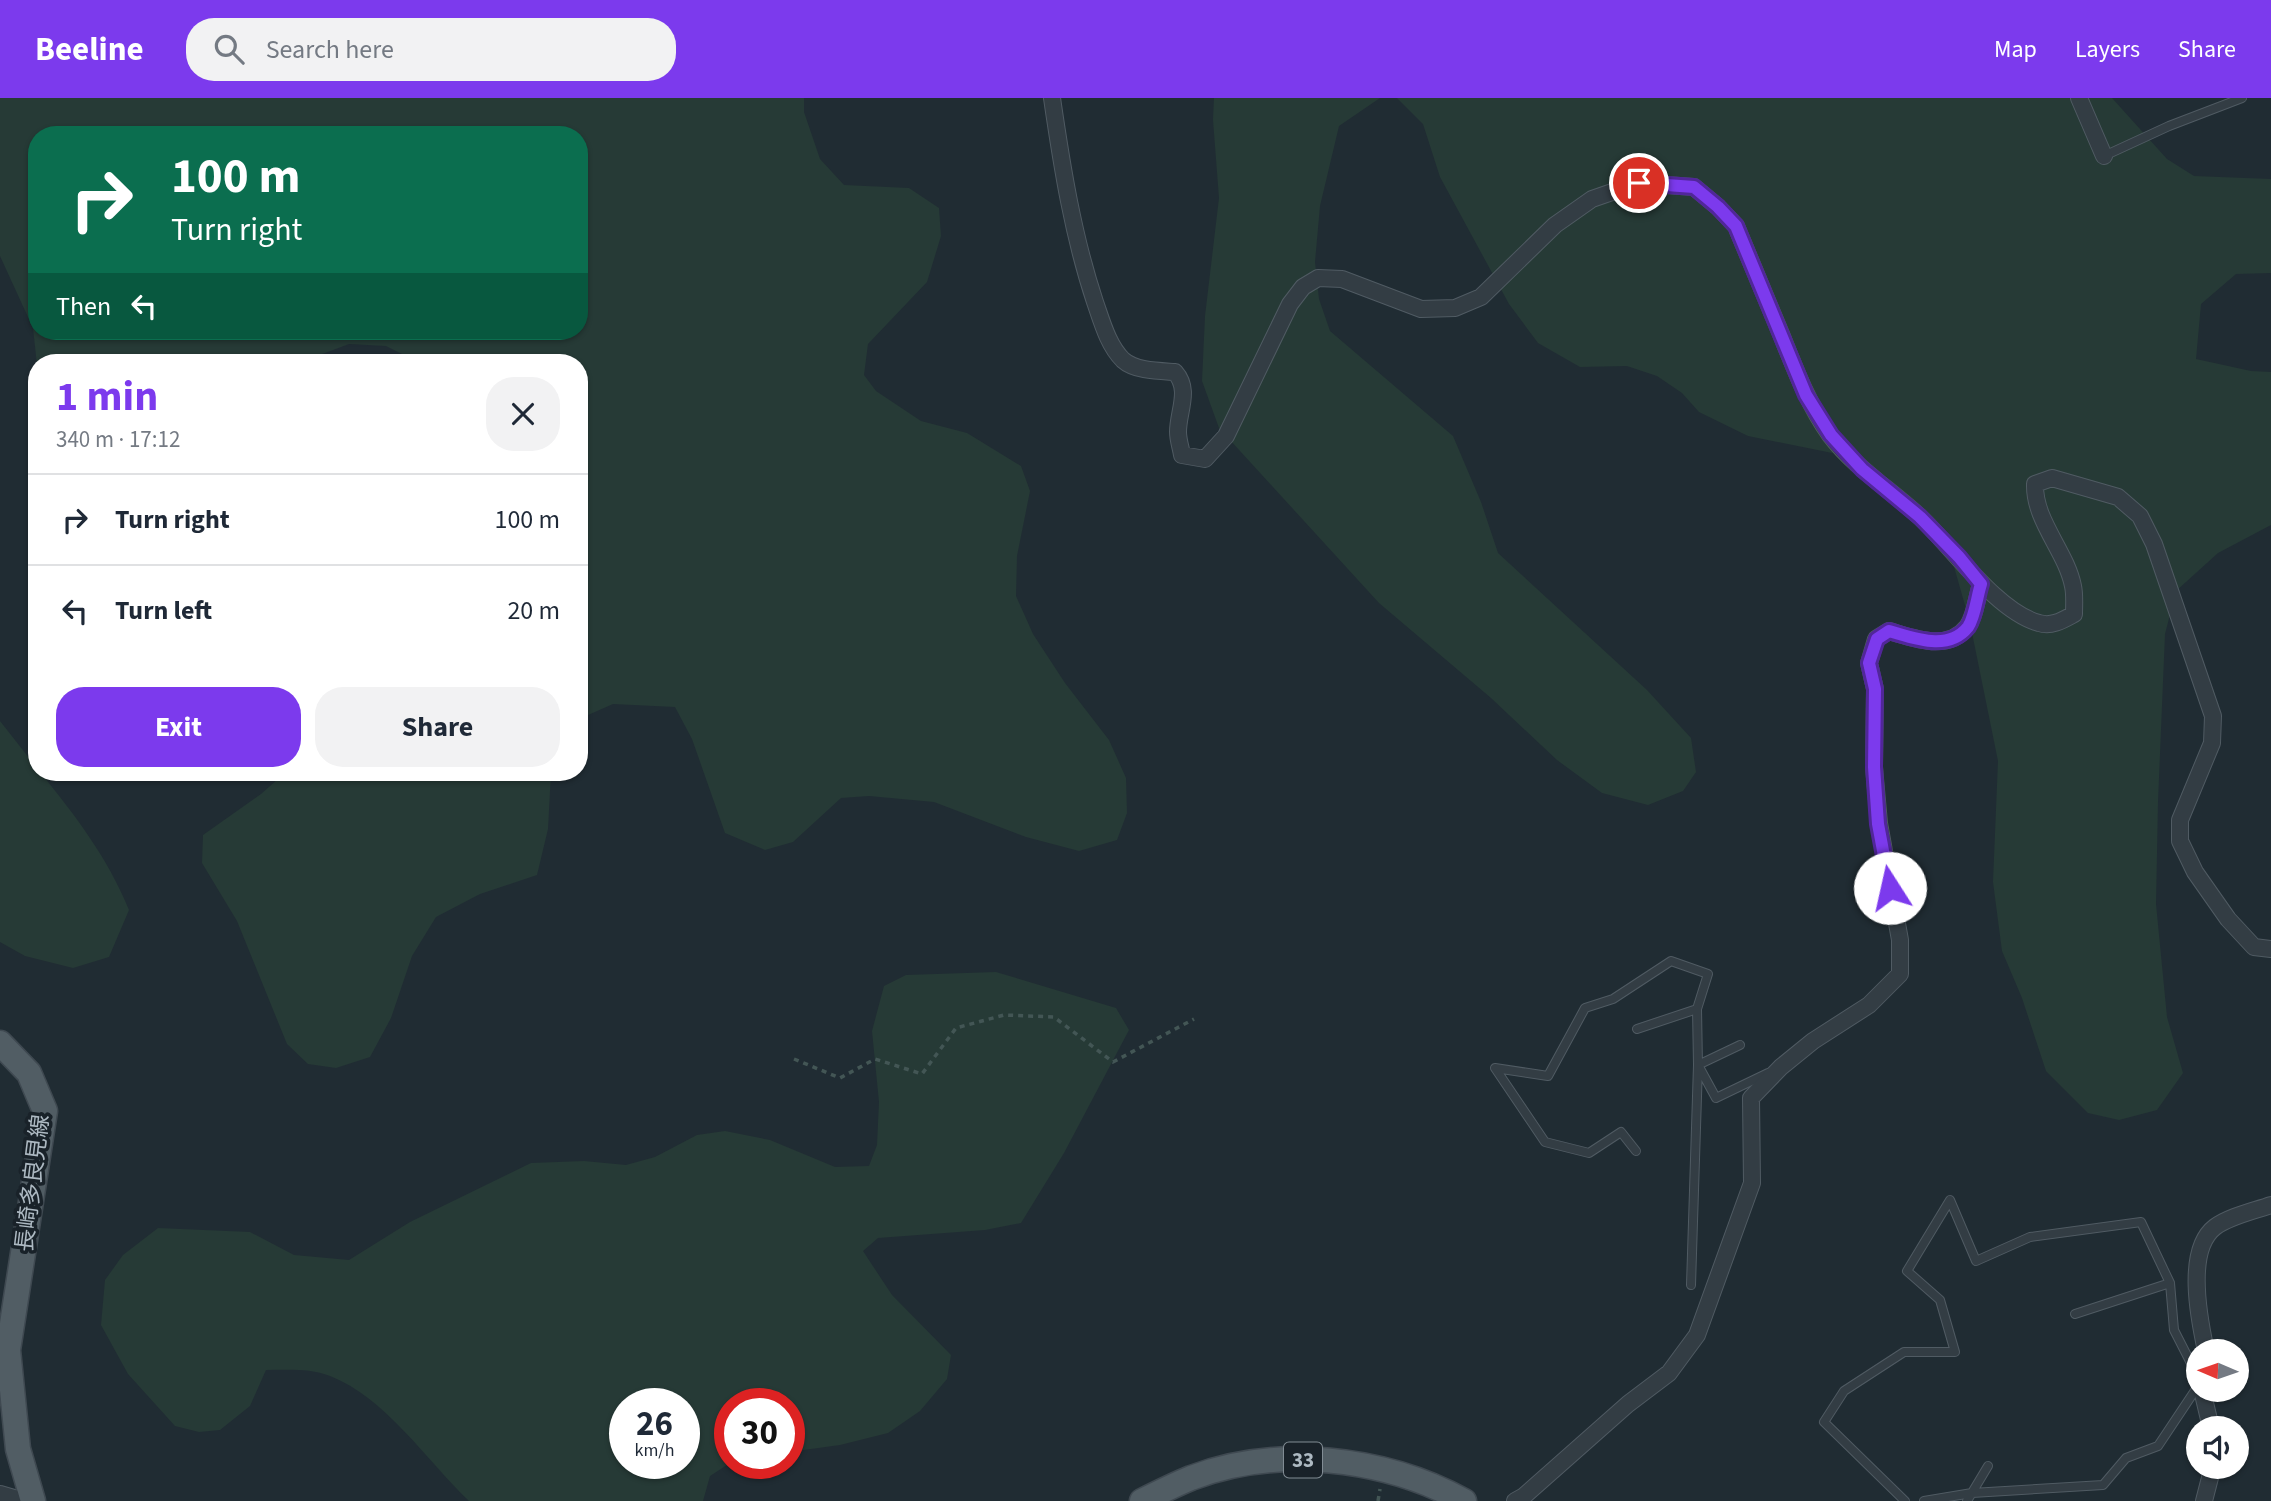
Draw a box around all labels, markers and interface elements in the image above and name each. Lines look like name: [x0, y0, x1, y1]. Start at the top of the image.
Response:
search box: [186, 18, 676, 81]
text: Beeline: [35, 26, 144, 73]
icon: search: [210, 30, 248, 68]
text: Search here: [266, 31, 394, 68]
text: Map: [1994, 32, 2037, 67]
text: Layers: [2075, 32, 2140, 67]
text: Share: [2178, 32, 2236, 67]
text: 100 m: [171, 142, 300, 212]
pin: [1609, 153, 1669, 213]
icon: right: [56, 154, 147, 245]
icon: arrive: [1620, 164, 1658, 202]
text: Turn right: [171, 207, 302, 253]
icon: left: [125, 287, 163, 325]
text: Then: [56, 288, 111, 325]
text: 1 min: [56, 367, 158, 427]
button: close: [486, 377, 560, 451]
text: 340 m · 17:12: [56, 423, 180, 456]
icon: right: [56, 501, 94, 539]
text: Turn right: [115, 501, 230, 538]
text: 100 m: [494, 501, 560, 538]
icon: left: [56, 592, 94, 630]
text: Turn left: [115, 592, 212, 629]
text: 20 m: [507, 592, 560, 629]
button: Exit: [56, 687, 301, 767]
button: Share: [315, 687, 560, 767]
position arrow: [1853, 851, 1927, 925]
street label: 長崎多良見線: [8, 1113, 57, 1254]
north arrow: [2186, 1339, 2249, 1402]
map controls: [2186, 1339, 2249, 1479]
speed limit sign: 30: [714, 1388, 805, 1479]
text: 26: [636, 1399, 673, 1449]
button: sound: [2186, 1416, 2249, 1479]
text: km/h: [635, 1438, 674, 1463]
road number: 33: [1284, 1442, 1322, 1478]

